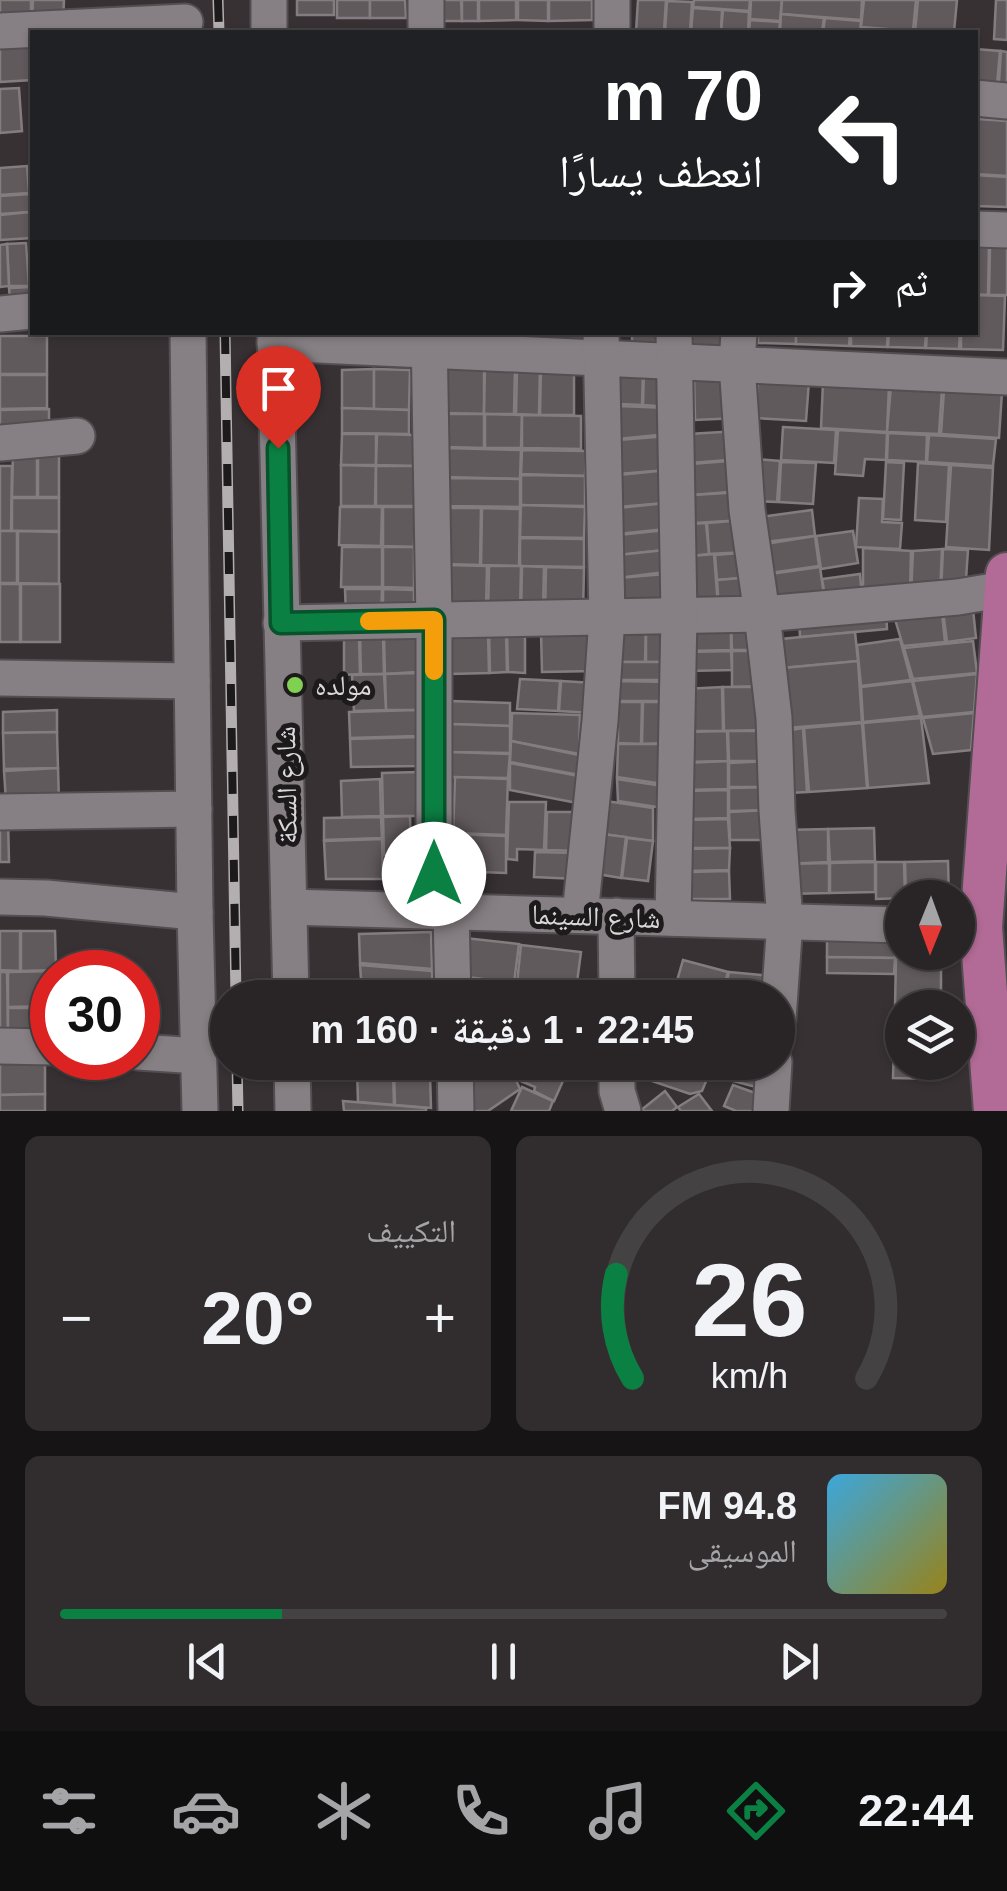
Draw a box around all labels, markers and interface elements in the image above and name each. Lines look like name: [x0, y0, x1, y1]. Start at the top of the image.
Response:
text: 70 m: [603, 57, 763, 135]
icon: left: [798, 70, 928, 200]
text: انعطف يسارًا: [559, 146, 763, 197]
icon: right: [820, 260, 875, 315]
text: ثم: [895, 262, 928, 304]
pin: [236, 346, 321, 449]
icon: arrive: [251, 361, 306, 416]
place label: مولده: [315, 670, 372, 701]
marker: مولده: [284, 674, 306, 696]
street label: شارع السكة: [270, 726, 305, 844]
position arrow: [382, 822, 486, 926]
north arrow: [885, 880, 975, 970]
map controls: [885, 880, 975, 1080]
street label: شارع السينما: [531, 899, 661, 936]
speed limit sign: 30: [30, 950, 160, 1080]
button: layers: [885, 990, 975, 1080]
text: 22:45 · 1 دقيقة · 160 m: [310, 1009, 695, 1051]
text: التكييف: [366, 1213, 456, 1249]
text: 26: [691, 1242, 807, 1358]
text: 20°: [201, 1276, 315, 1360]
text: −: [60, 1287, 92, 1349]
text: +: [424, 1287, 456, 1349]
text: km/h: [710, 1356, 788, 1396]
text: 94.8 FM: [658, 1485, 797, 1527]
text: الموسيقى: [687, 1533, 797, 1569]
icon: previous: [180, 1634, 235, 1689]
icon: pause: [476, 1634, 531, 1689]
icon: next: [772, 1634, 827, 1689]
icon: filters: [34, 1776, 104, 1846]
icon: car: [171, 1776, 241, 1846]
icon: climate: [309, 1776, 379, 1846]
icon: phone: [446, 1776, 516, 1846]
icon: music: [583, 1776, 653, 1846]
icon: directions: [721, 1776, 791, 1846]
text: 22:44: [858, 1785, 973, 1836]

